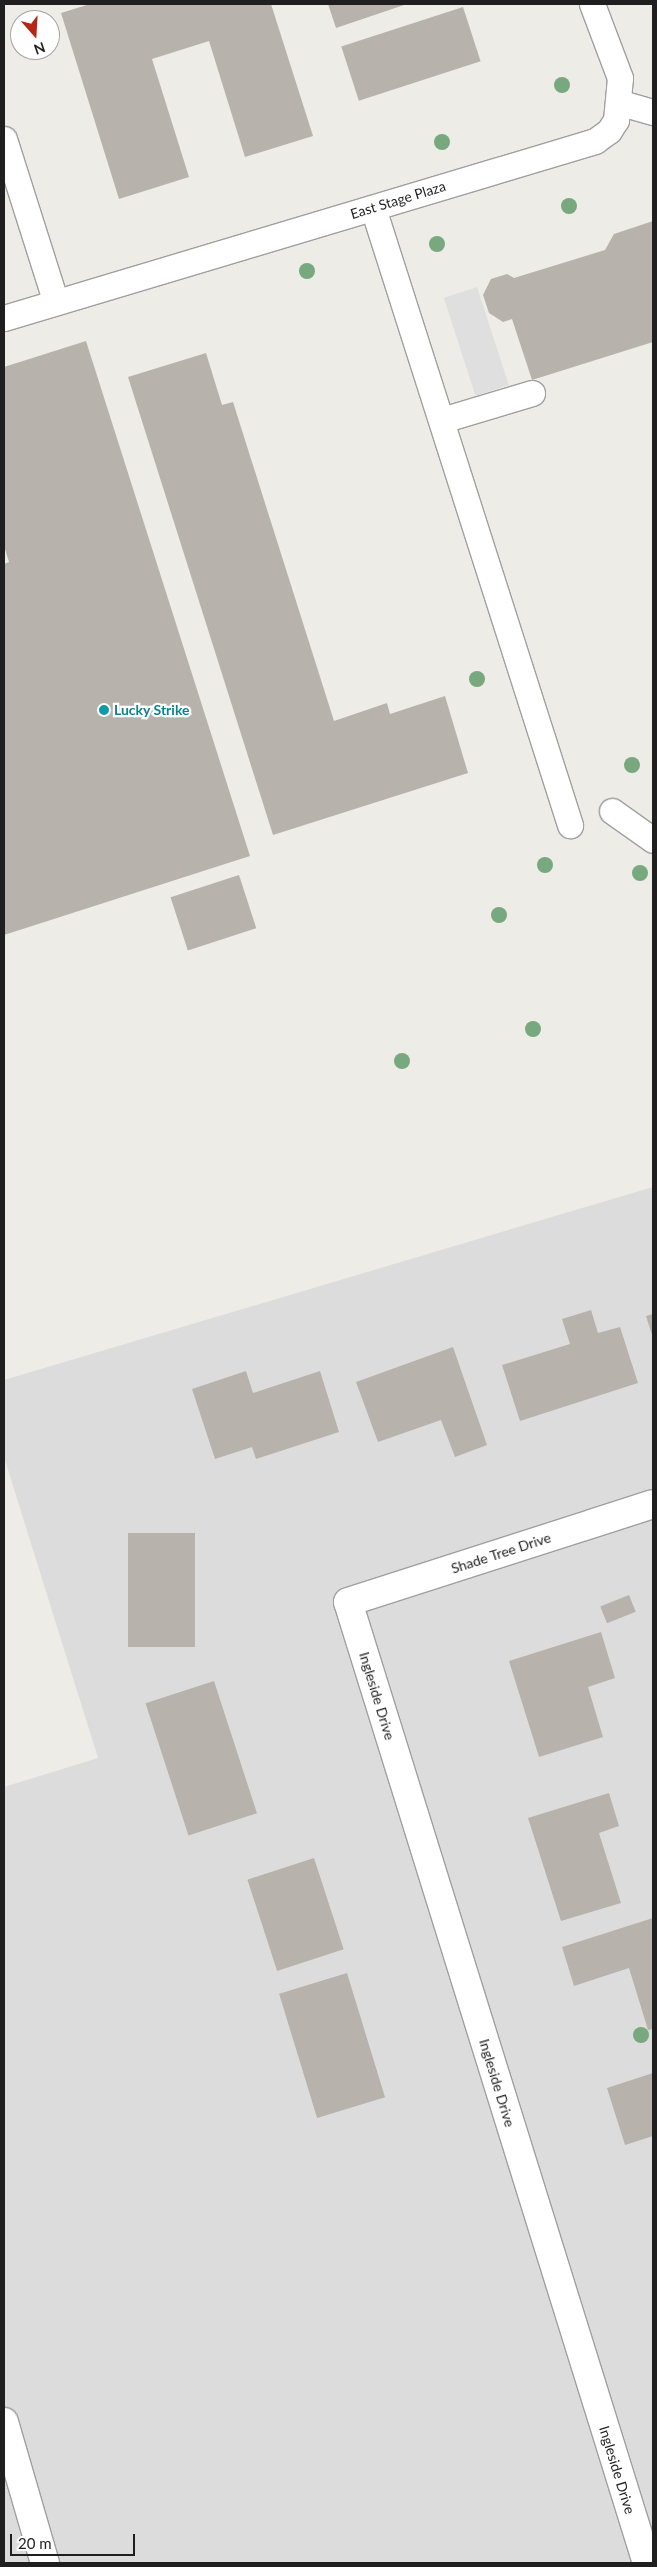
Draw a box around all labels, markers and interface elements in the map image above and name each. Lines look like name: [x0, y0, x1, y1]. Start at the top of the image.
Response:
north arrow: [10, 10, 60, 60]
text: N: [32, 39, 48, 59]
street label: East Stage Plaza: [348, 178, 448, 222]
place label: Lucky Strike: [114, 702, 190, 718]
marker: Lucky Strike: [98, 704, 110, 716]
street label: Shade Tree Drive: [449, 1529, 553, 1577]
street label: Ingleside Drive: [356, 1650, 398, 1742]
street label: Ingleside Drive: [476, 2037, 518, 2129]
street label: Ingleside Drive: [596, 2424, 638, 2516]
scale bar: [12, 2524, 138, 2556]
text: 20 m: [18, 2534, 52, 2552]

